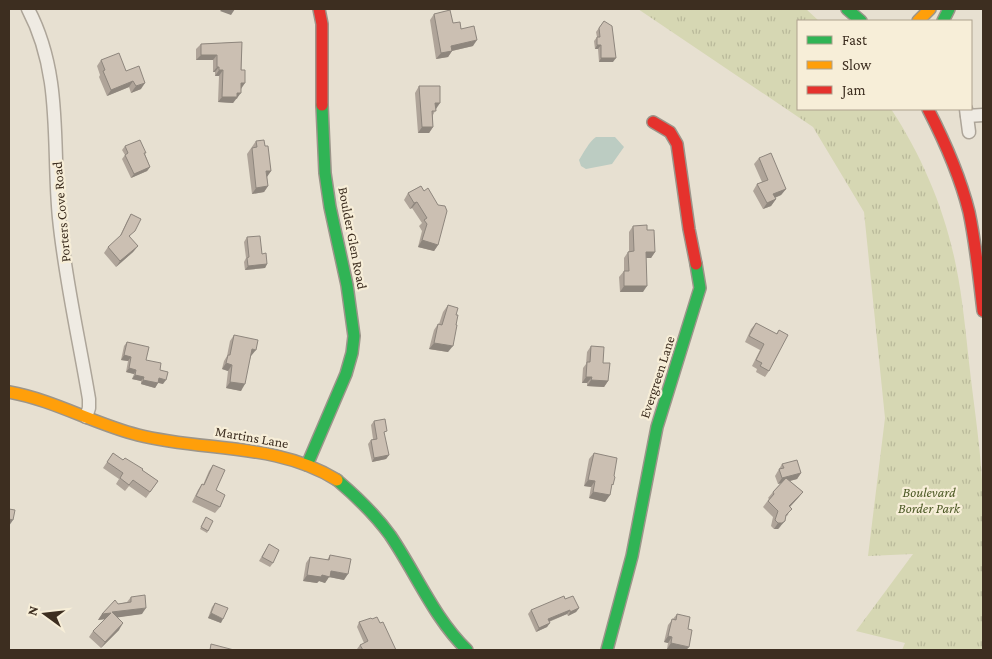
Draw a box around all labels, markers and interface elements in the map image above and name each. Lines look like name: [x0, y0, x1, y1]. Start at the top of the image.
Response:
legend: [797, 20, 972, 110]
text: Fast: [842, 32, 868, 48]
text: Slow: [842, 57, 872, 73]
text: Jam: [840, 82, 865, 99]
street label: Porters Cove Road: [49, 160, 73, 263]
street label: Boulder Glen Road: [335, 185, 371, 291]
street label: Evergreen Lane: [636, 334, 678, 420]
street label: Martins Lane: [214, 423, 290, 451]
park label: Boulevard Border Park: [898, 484, 961, 516]
north arrow: [20, 589, 70, 639]
text: N: [23, 604, 42, 617]

